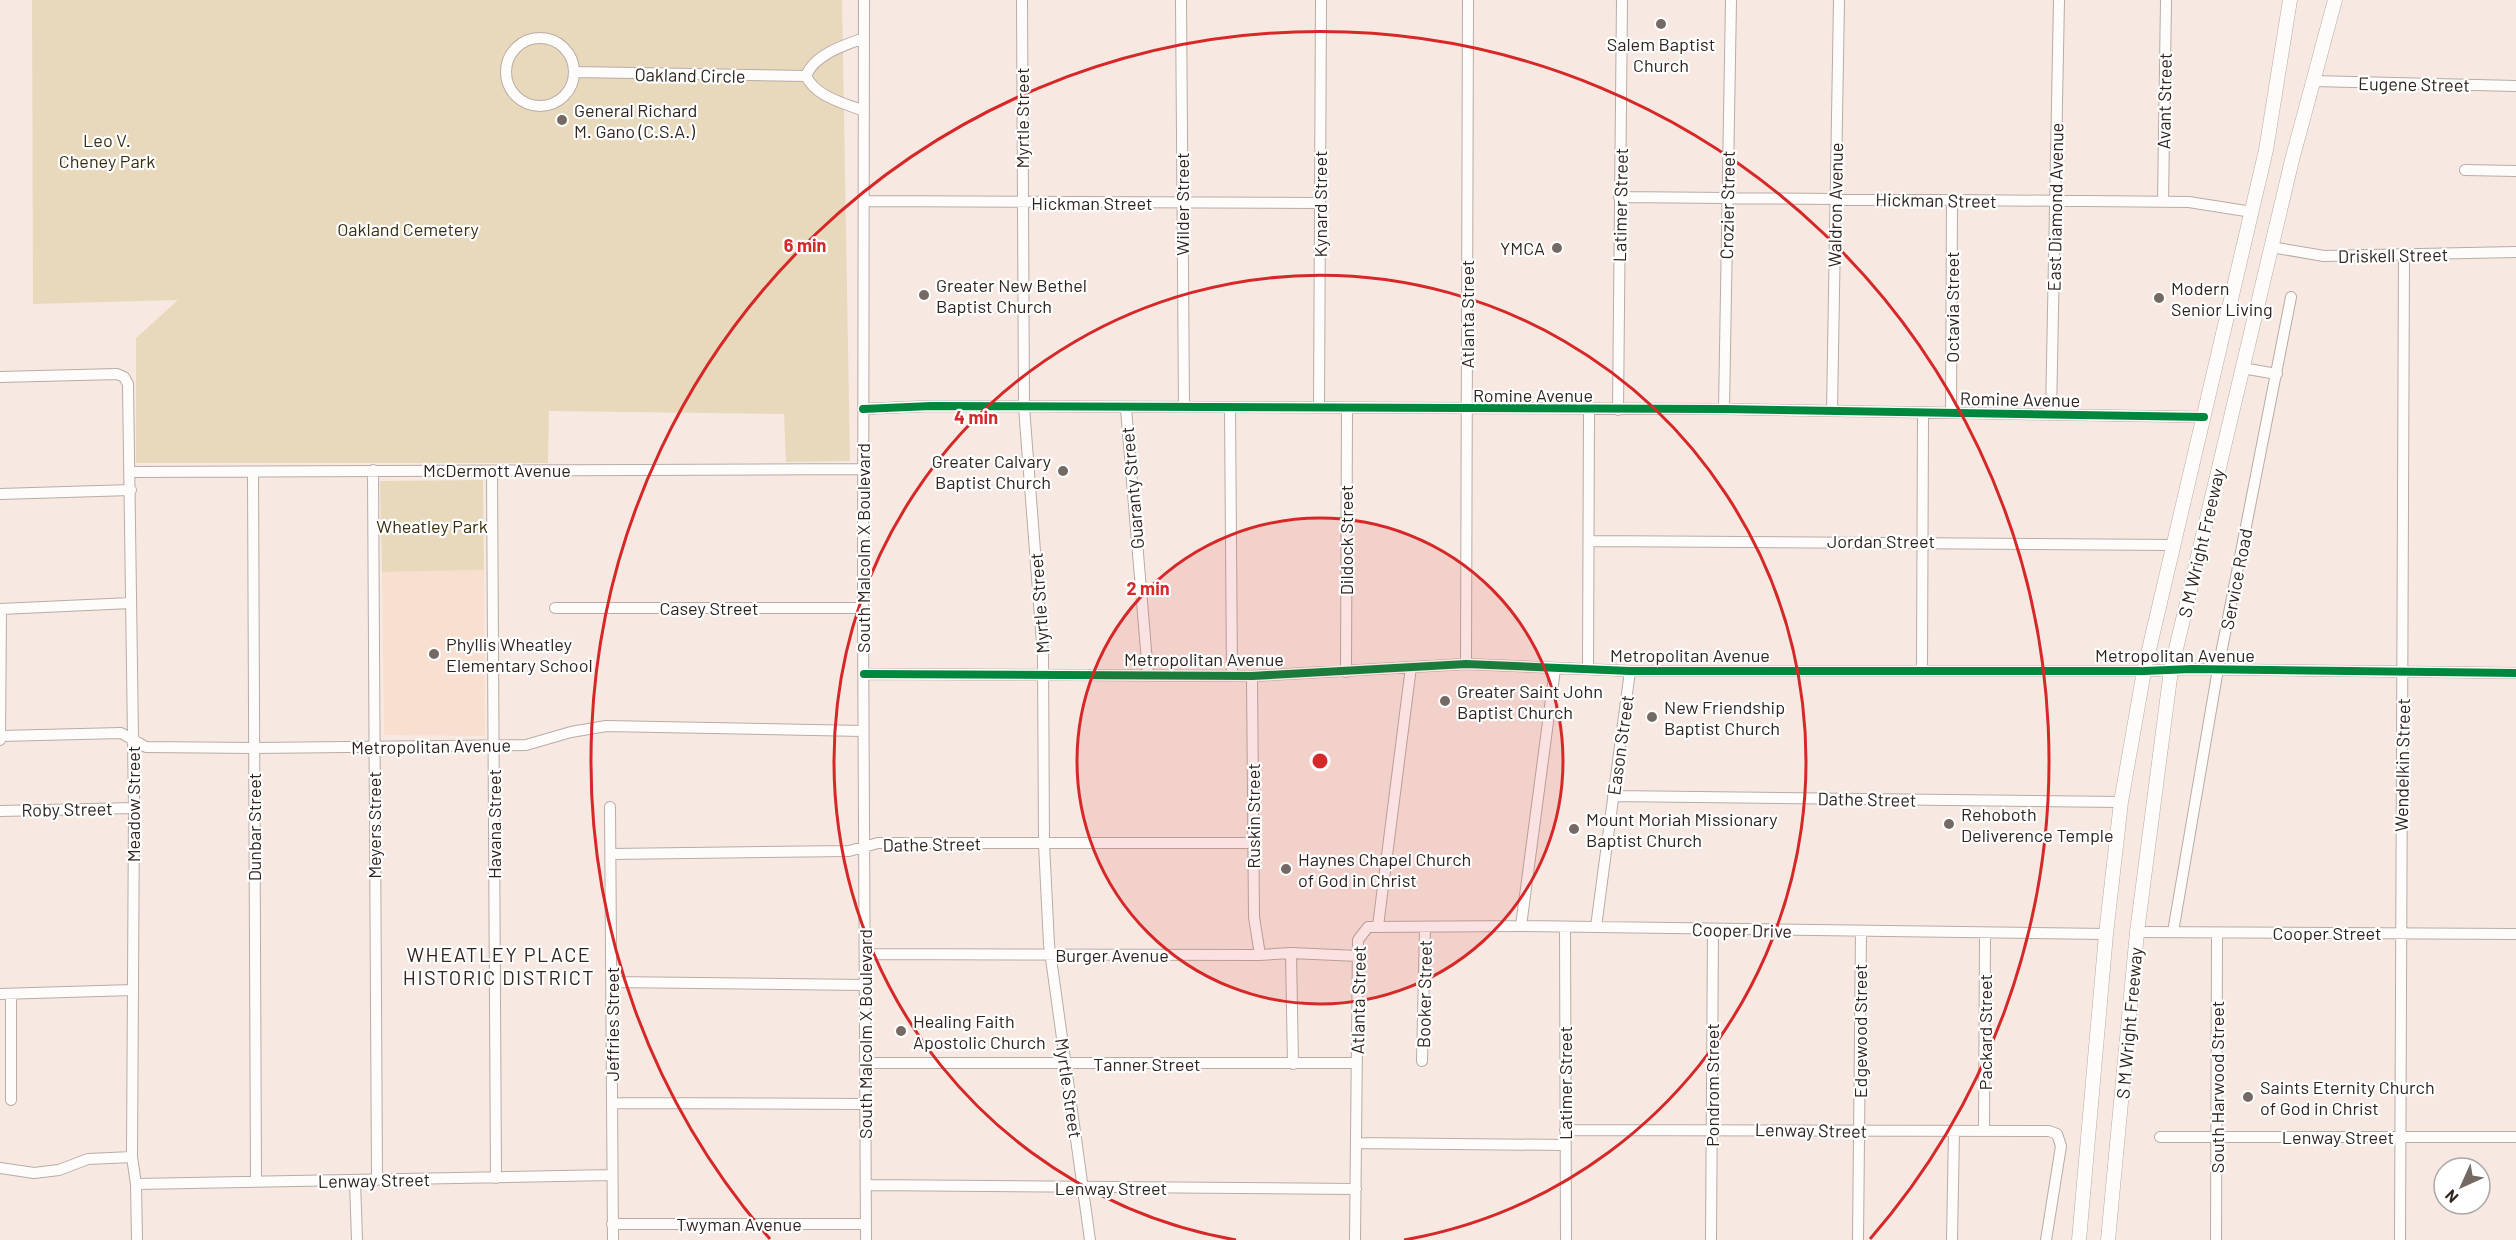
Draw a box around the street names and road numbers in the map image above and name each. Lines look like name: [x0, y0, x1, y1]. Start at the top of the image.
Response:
street label: Avant Street: [2152, 52, 2176, 150]
street label: Oakland Circle: [634, 63, 746, 87]
street label: Myrtle Street: [1011, 68, 1033, 169]
street label: Eugene Street: [2358, 72, 2470, 96]
street label: East Diamond Avenue: [2043, 123, 2067, 291]
street label: Waldron Avenue: [1823, 142, 1847, 268]
street label: Latimer Street: [1608, 148, 1632, 262]
street label: Crozier Street: [1715, 150, 1739, 260]
street label: Kynard Street: [1309, 151, 1331, 257]
street label: Wilder Street: [1171, 152, 1193, 256]
street label: Hickman Street: [1875, 188, 1997, 212]
street label: Hickman Street: [1031, 192, 1153, 214]
street label: Driskell Street: [2338, 243, 2448, 267]
street label: Octavia Street: [1941, 251, 1963, 363]
street label: Atlanta Street: [1456, 260, 1478, 368]
street label: Romine Avenue: [1473, 384, 1593, 406]
street label: Romine Avenue: [1960, 387, 2080, 411]
street label: Guaranty Street: [1116, 426, 1148, 550]
street label: South Malcolm X Boulevard: [852, 443, 874, 653]
street label: McDermott Avenue: [423, 459, 571, 481]
street label: S M Wright Freeway: [2173, 466, 2229, 620]
street label: Dildock Street: [1335, 485, 1357, 595]
street label: Service Road: [2215, 527, 2257, 631]
street label: Jordan Street: [1827, 530, 1935, 552]
street label: Myrtle Street: [1025, 552, 1053, 654]
street label: Casey Street: [659, 597, 759, 619]
street label: Metropolitan Avenue: [1610, 644, 1770, 666]
street label: Metropolitan Avenue: [2095, 644, 2255, 666]
street label: Metropolitan Avenue: [1124, 648, 1284, 670]
street label: Eason Street: [1602, 693, 1638, 797]
street label: Wendelkin Street: [2390, 698, 2414, 832]
street label: Metropolitan Avenue: [351, 734, 511, 758]
street label: Meadow Street: [122, 746, 144, 862]
street label: Ruskin Street: [1242, 763, 1264, 869]
street label: Havana Street: [483, 769, 505, 879]
street label: Meyers Street: [363, 771, 385, 879]
street label: Dunbar Street: [243, 773, 265, 881]
street label: Dathe Street: [1818, 787, 1916, 811]
street label: Roby Street: [21, 797, 113, 821]
street label: Dathe Street: [883, 832, 981, 856]
street label: Cooper Drive: [1692, 918, 1792, 942]
street label: Cooper Street: [2272, 922, 2382, 944]
street label: South Malcolm X Boulevard: [854, 929, 876, 1139]
street label: Booker Street: [1412, 940, 1436, 1048]
street label: Burger Avenue: [1055, 944, 1169, 966]
street label: Atlanta Street: [1346, 945, 1370, 1055]
street label: S M Wright Freeway: [2111, 946, 2147, 1100]
street label: Edgewood Street: [1849, 964, 1871, 1098]
street label: Jeffries Street: [601, 967, 623, 1081]
street label: Packard Street: [1974, 974, 1996, 1090]
street label: South Harwood Street: [2206, 1001, 2228, 1173]
street label: Pondrom Street: [1701, 1023, 1723, 1147]
street label: Latimer Street: [1554, 1026, 1576, 1140]
street label: Myrtle Street: [1051, 1036, 1087, 1140]
street label: Tanner Street: [1093, 1053, 1201, 1075]
street label: Lenway Street: [1755, 1118, 1867, 1142]
street label: Lenway Street: [2282, 1126, 2394, 1148]
street label: Lenway Street: [318, 1168, 430, 1192]
street label: Lenway Street: [1055, 1177, 1167, 1199]
street label: Twyman Avenue: [676, 1213, 802, 1235]

